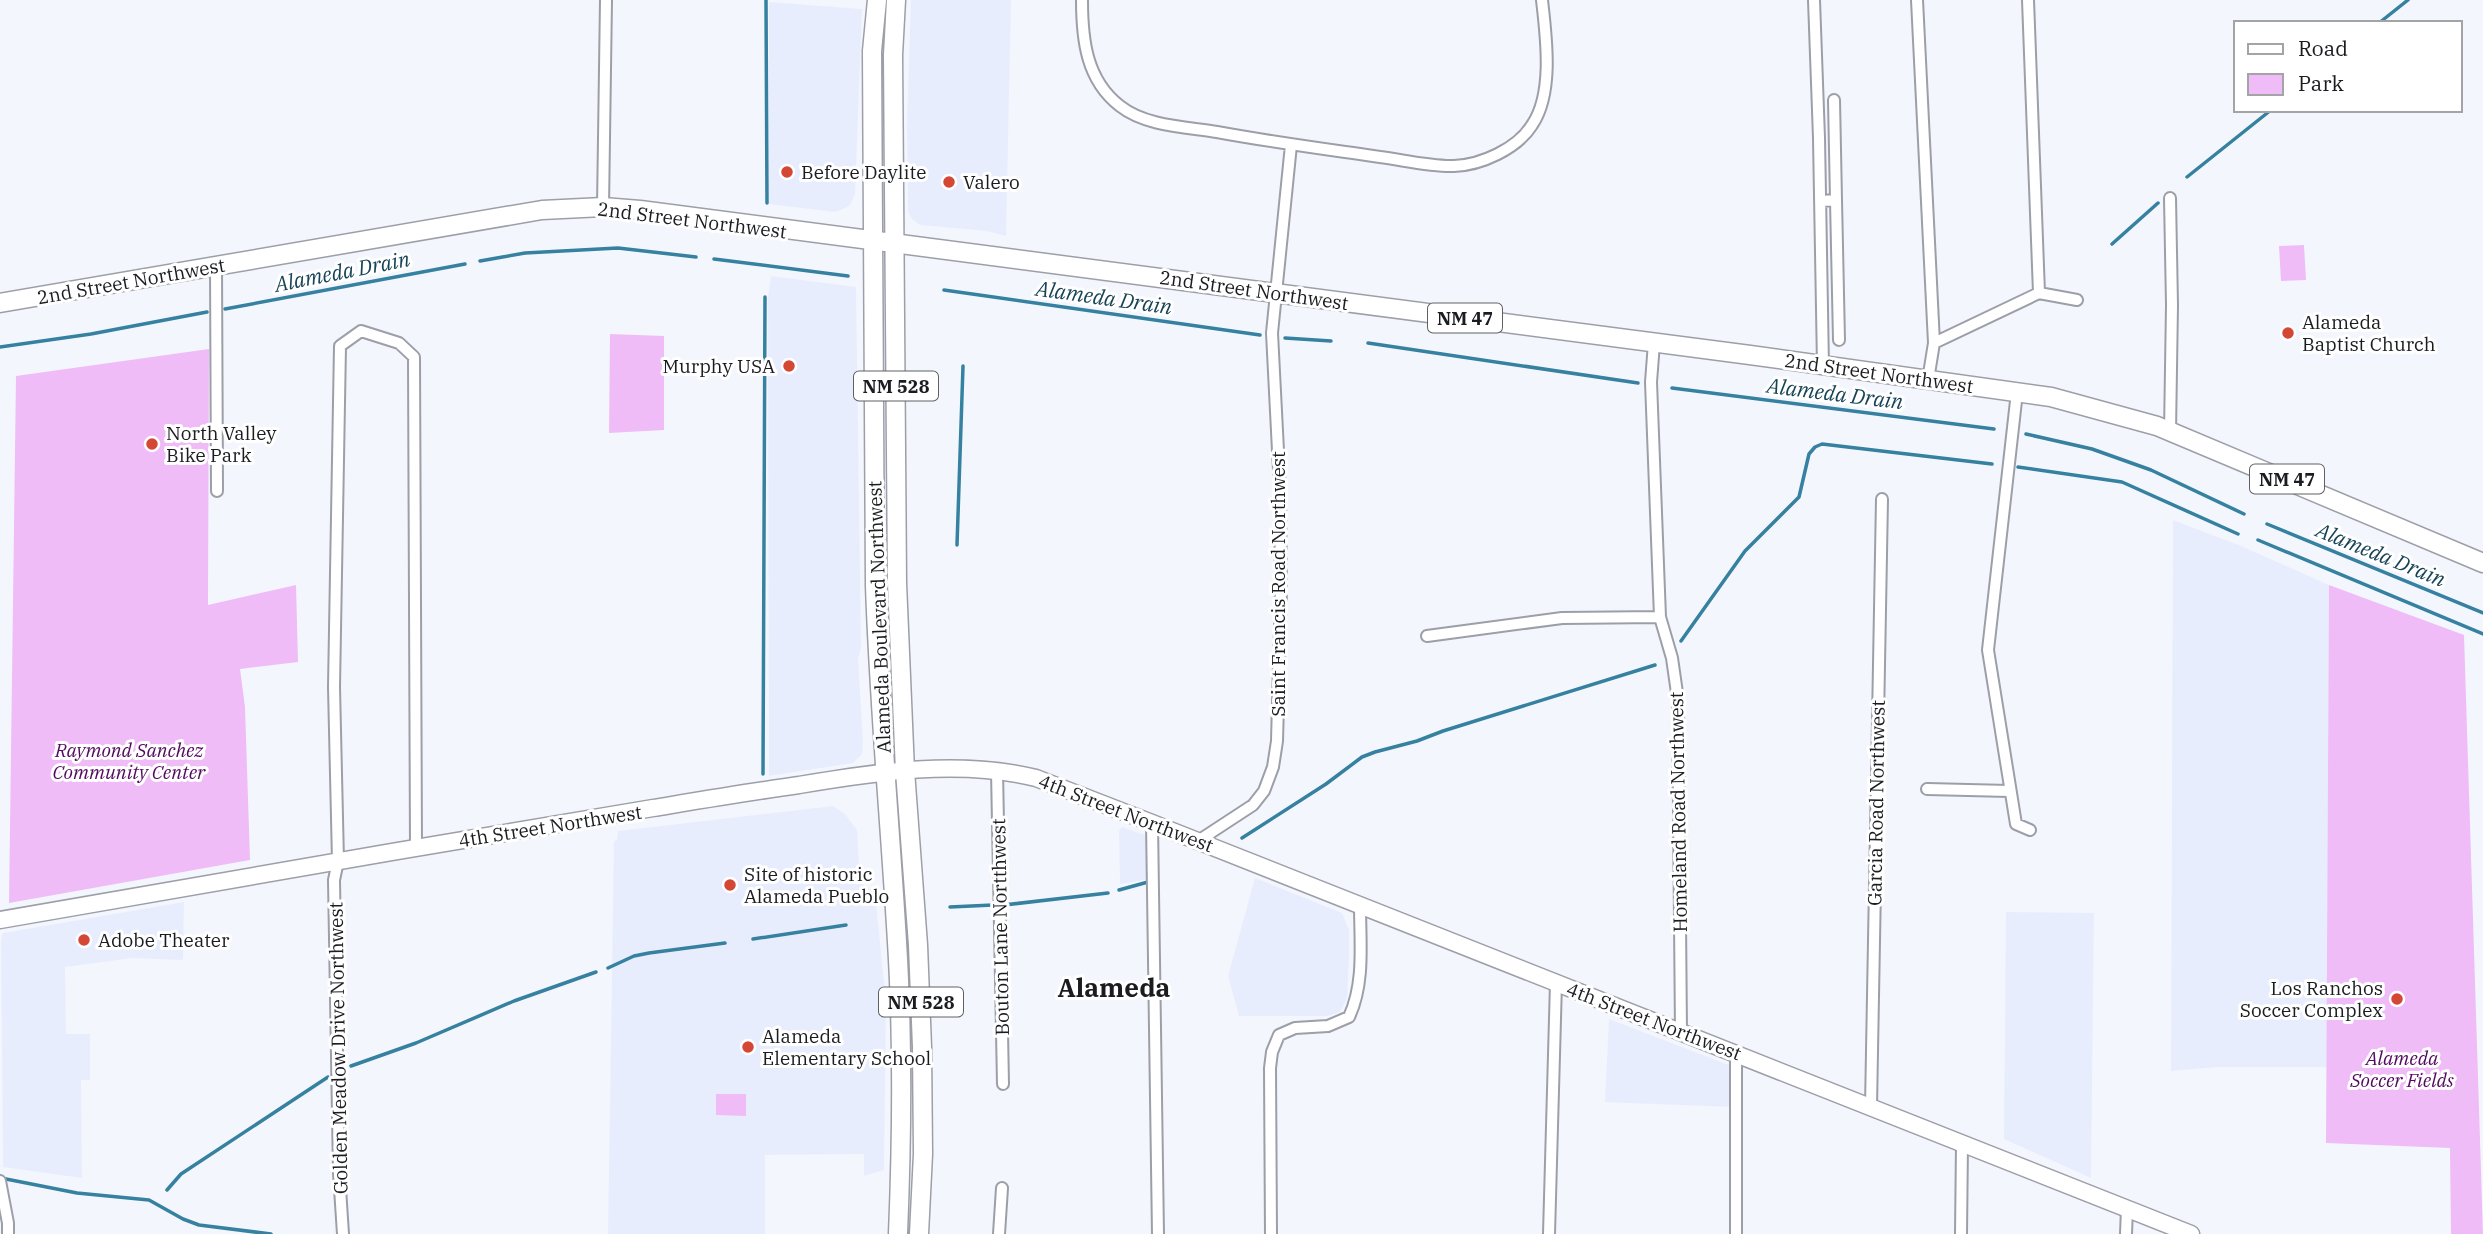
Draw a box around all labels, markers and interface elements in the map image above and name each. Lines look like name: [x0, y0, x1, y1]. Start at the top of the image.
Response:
legend: [2234, 21, 2462, 112]
text: Road: [2298, 34, 2348, 62]
text: Park: [2298, 69, 2345, 97]
place label: Before Daylite: [801, 160, 926, 184]
marker: Before Daylite: [779, 164, 795, 180]
place label: Valero: [963, 170, 1020, 194]
marker: Valero: [941, 174, 957, 190]
street label: 2nd Street Northwest: [596, 196, 788, 244]
water label: Alameda Drain: [270, 244, 412, 298]
street label: 2nd Street Northwest: [35, 253, 227, 309]
street label: 2nd Street Northwest: [1158, 265, 1350, 315]
water label: Alameda Drain: [1032, 273, 1174, 320]
road number: NM 47: [1428, 304, 1502, 332]
place label: Alameda Baptist Church: [2302, 310, 2436, 356]
marker: Alameda Baptist Church: [2280, 325, 2296, 341]
street label: 2nd Street Northwest: [1783, 348, 1975, 398]
place label: Murphy USA: [662, 354, 775, 378]
marker: Murphy USA: [781, 358, 797, 374]
water label: Alameda Drain: [1763, 371, 1905, 415]
road number: NM 528: [854, 372, 938, 400]
place label: North Valley Bike Park: [166, 421, 277, 467]
marker: North Valley Bike Park: [144, 436, 160, 452]
street label: Saint Francis Road Northwest: [1266, 451, 1290, 717]
road number: NM 47: [2250, 464, 2324, 494]
street label: Alameda Boulevard Northwest: [862, 480, 896, 754]
water label: Alameda Drain: [2310, 515, 2450, 593]
street label: Homeland Road Northwest: [1664, 691, 1692, 933]
street label: Garcia Road Northwest: [1862, 700, 1890, 906]
park label: Raymond Sanchez Community Center: [53, 738, 206, 784]
street label: 4th Street Northwest: [1035, 769, 1217, 857]
street label: 4th Street Northwest: [457, 800, 644, 852]
street label: Bouton Lane Nortthwest: [986, 818, 1014, 1036]
place label: Site of historic Alameda Pueblo: [744, 862, 889, 908]
marker: Site of historic Alameda Pueblo: [722, 877, 738, 893]
street label: Golden Meadow Drive Northwest: [323, 901, 353, 1194]
place label: Adobe Theater: [98, 928, 230, 952]
marker: Adobe Theater: [76, 932, 92, 948]
district label: Alameda: [1058, 970, 1171, 1004]
place label: Los Ranchos Soccer Complex: [2240, 976, 2383, 1022]
street label: 4th Street Northwest: [1563, 977, 1745, 1065]
road number: NM 528: [879, 987, 963, 1016]
marker: Los Ranchos Soccer Complex: [2389, 991, 2405, 1007]
place label: Alameda Elementary School: [762, 1024, 932, 1070]
marker: Alameda Elementary School: [740, 1039, 756, 1055]
park label: Alameda Soccer Fields: [2349, 1046, 2454, 1092]

